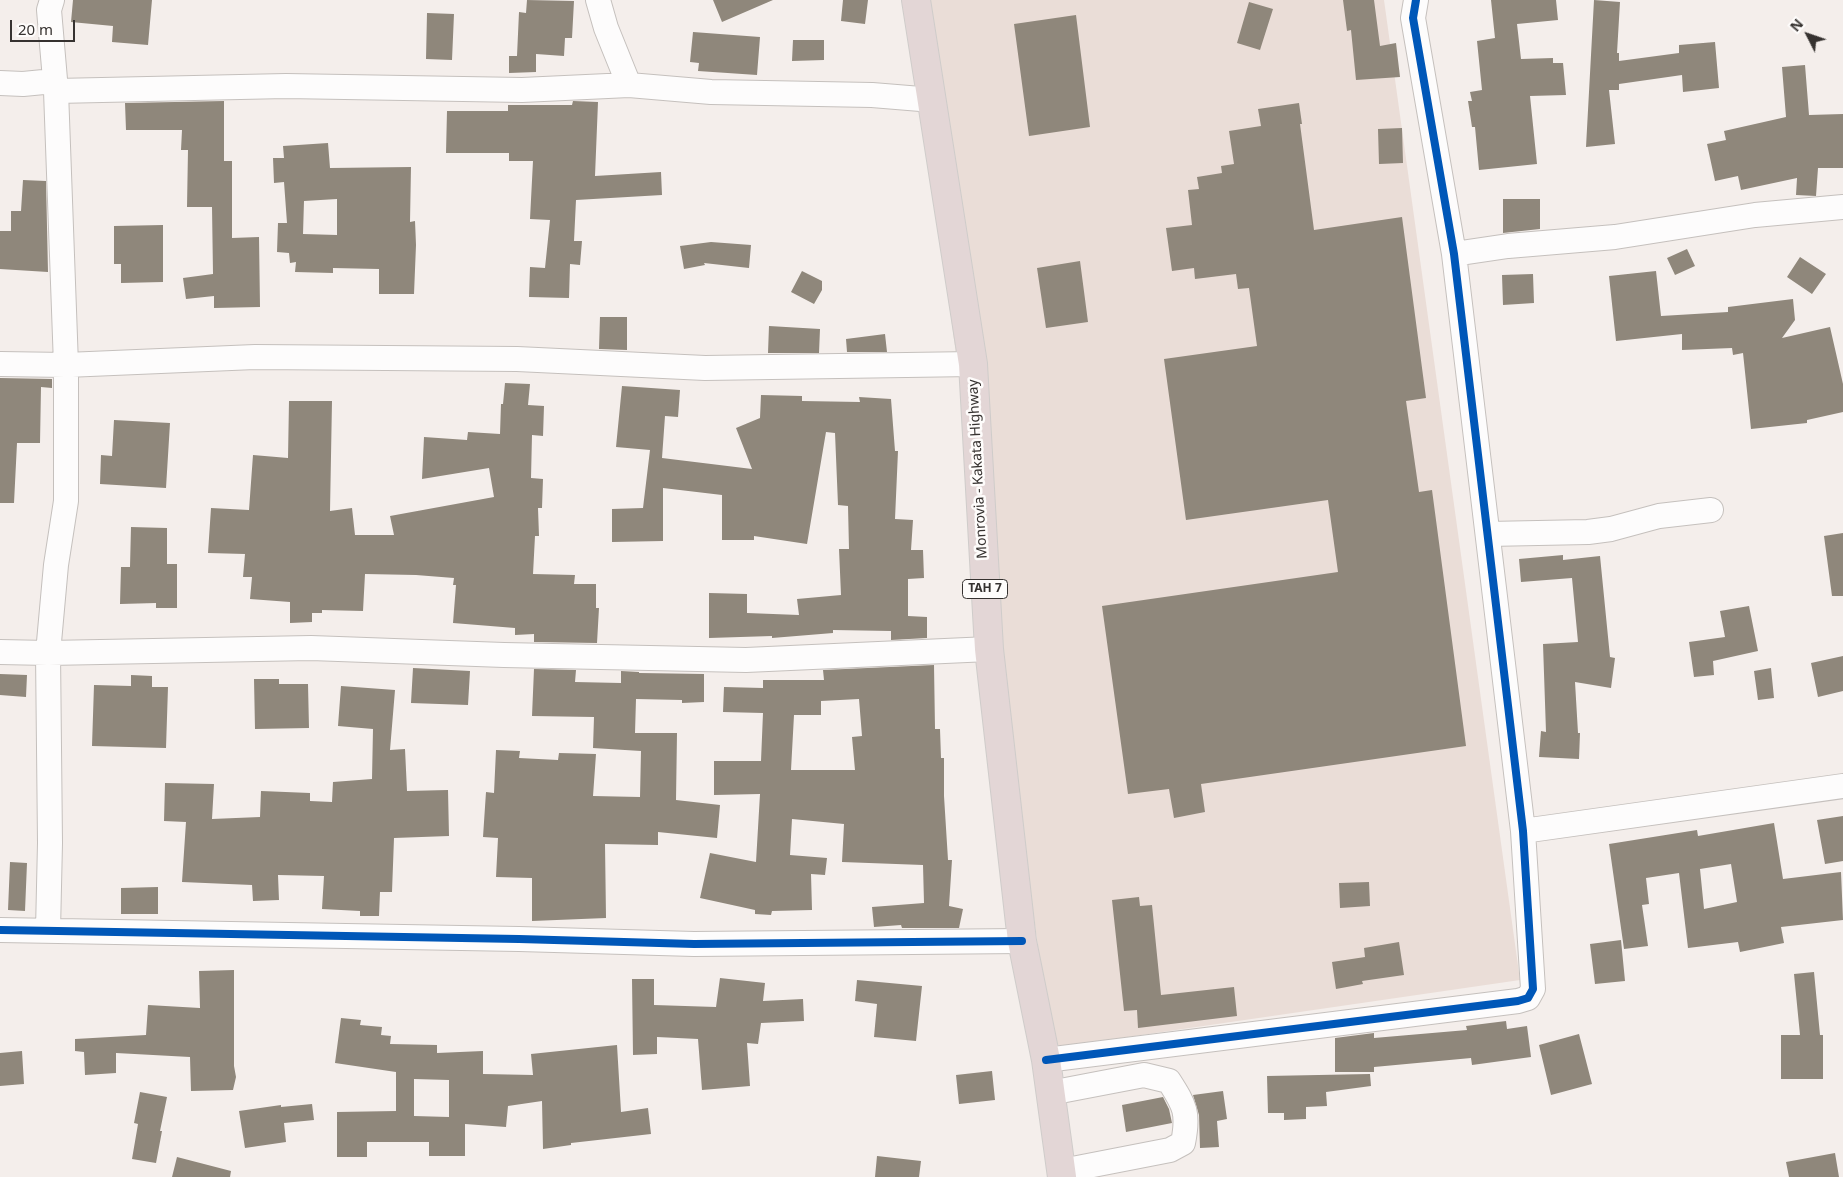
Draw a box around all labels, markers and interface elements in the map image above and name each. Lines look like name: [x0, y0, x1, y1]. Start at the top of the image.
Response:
scale bar: [12, 10, 78, 42]
north arrow: [1783, 10, 1833, 60]
text: N: [1785, 14, 1807, 35]
text: 20 m: [18, 19, 53, 39]
street label: Monrovia - Kakata Highway: [965, 379, 991, 559]
road number: TAH 7: [962, 580, 1008, 598]

